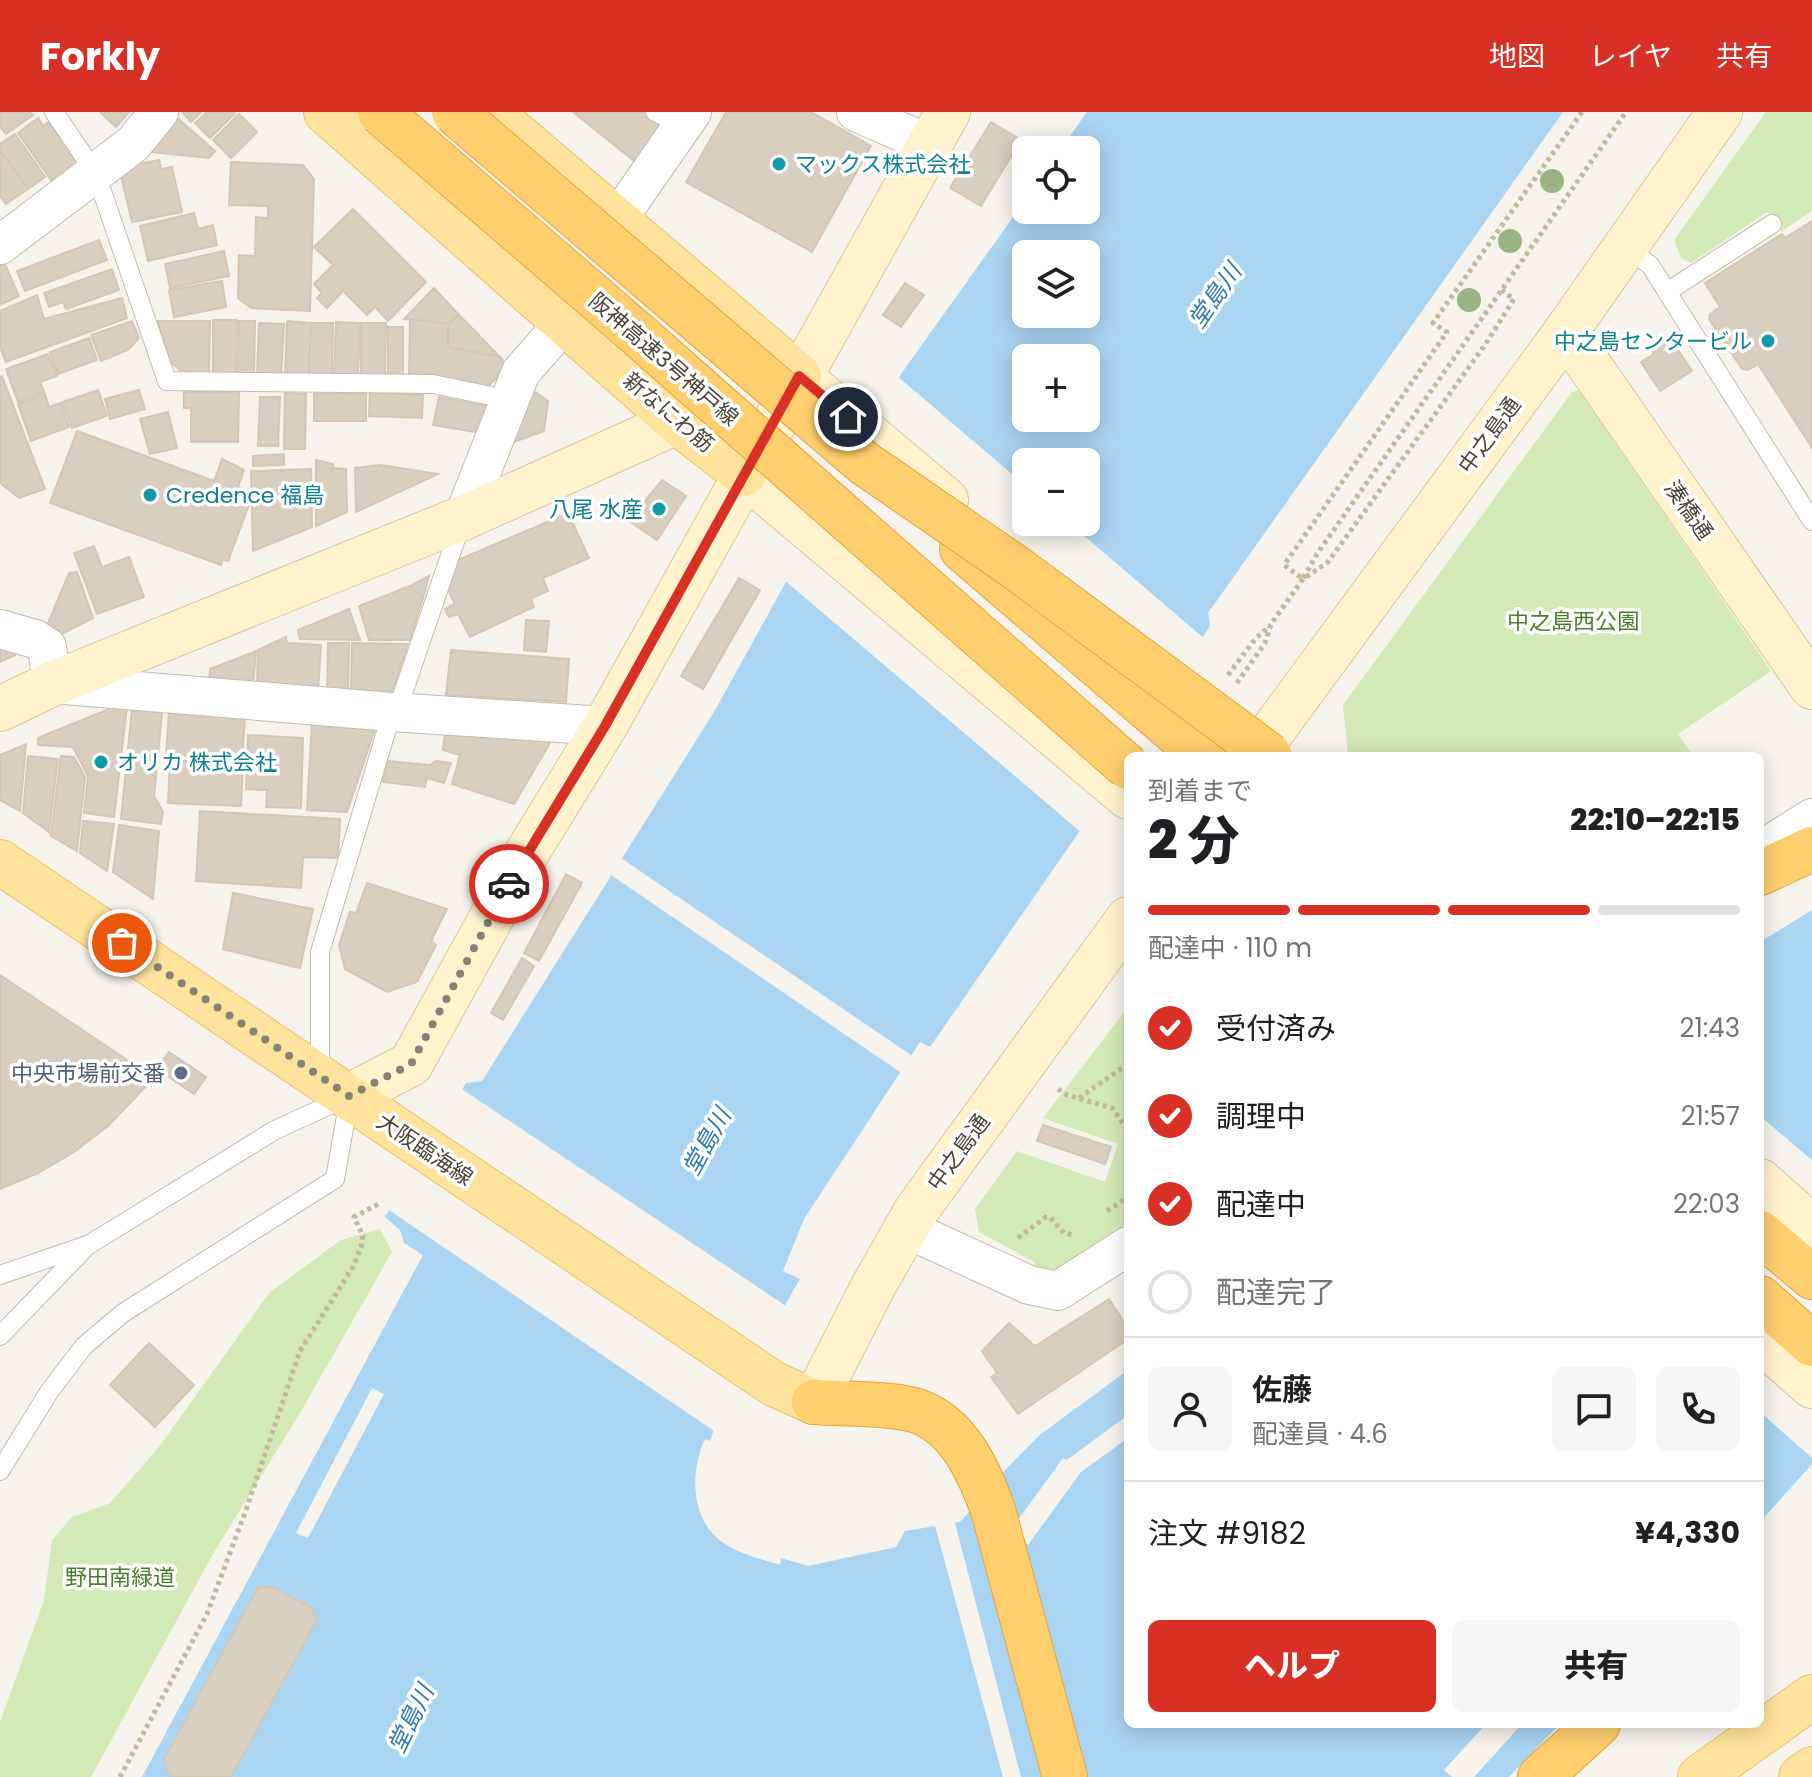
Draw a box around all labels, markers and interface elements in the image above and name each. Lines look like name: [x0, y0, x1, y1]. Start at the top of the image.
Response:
text: Forkly: [40, 30, 160, 83]
text: 地図: [1489, 37, 1545, 76]
text: レイヤ: [1589, 37, 1672, 76]
text: 共有: [1716, 37, 1772, 76]
map controls: [1012, 136, 1100, 536]
button: locate: [1012, 136, 1100, 224]
place label: マックス株式会社: [795, 149, 970, 180]
marker: マックス株式会社: [770, 155, 788, 173]
button: layers: [1012, 240, 1100, 328]
water label: 堂島川: [1180, 254, 1250, 335]
street label: 阪神高速3号神戸線: [582, 286, 745, 433]
place label: 中之島センタービル: [1554, 326, 1752, 357]
marker: 中之島センタービル: [1759, 332, 1777, 350]
button: +: [1012, 344, 1100, 432]
street label: 新なにわ筋: [617, 365, 721, 460]
pin: [814, 383, 882, 451]
street label: 中之島通: [1451, 391, 1528, 480]
icon: home: [826, 395, 870, 439]
button: −: [1012, 448, 1100, 536]
street label: 湊橋通: [1657, 474, 1720, 546]
place label: Credence 福島: [166, 480, 324, 511]
marker: Credence 福島: [141, 486, 159, 504]
place label: 八尾 水産: [549, 494, 643, 525]
marker: 八尾 水産: [650, 500, 668, 518]
park label: 中之島西公園: [1507, 606, 1639, 637]
place label: オリカ 株式会社: [117, 747, 277, 778]
marker: オリカ 株式会社: [92, 753, 110, 771]
text: 到着まで: [1148, 773, 1252, 809]
text: 22:10–22:15: [1570, 798, 1740, 841]
text: 2 分: [1148, 804, 1240, 877]
courier: [469, 844, 549, 924]
icon: car: [487, 862, 531, 906]
pin: [88, 909, 156, 977]
icon: bag: [100, 921, 144, 965]
text: 配達中 · 110 m: [1148, 930, 1312, 966]
icon: check: [1148, 1006, 1192, 1050]
text: 受付済み: [1216, 1007, 1336, 1050]
text: 21:43: [1680, 1010, 1740, 1046]
place label: 中央市場前交番: [11, 1058, 165, 1089]
marker: 中央市場前交番: [172, 1064, 190, 1082]
icon: check: [1148, 1094, 1192, 1138]
text: 調理中: [1216, 1095, 1306, 1138]
text: 21:57: [1681, 1098, 1740, 1134]
water label: 堂島川: [675, 1100, 740, 1181]
street label: 大阪臨海線: [370, 1106, 479, 1193]
street label: 中之島通: [920, 1108, 997, 1197]
icon: check: [1148, 1182, 1192, 1226]
text: 配達中: [1216, 1183, 1306, 1226]
text: 22:03: [1673, 1186, 1740, 1222]
text: 配達完了: [1216, 1271, 1336, 1314]
button: person: [1148, 1367, 1232, 1451]
button: chat: [1552, 1367, 1636, 1451]
button: phone: [1656, 1367, 1740, 1451]
text: 佐藤: [1252, 1368, 1312, 1411]
text: 配達員 · 4.6: [1252, 1416, 1388, 1452]
text: ¥4,330: [1635, 1511, 1740, 1554]
text: 注文 #9182: [1148, 1512, 1306, 1555]
park label: 野田南緑道: [65, 1562, 175, 1593]
button: ヘルプ: [1148, 1620, 1436, 1712]
button: 共有: [1452, 1620, 1740, 1712]
water label: 堂島川: [380, 1676, 442, 1758]

